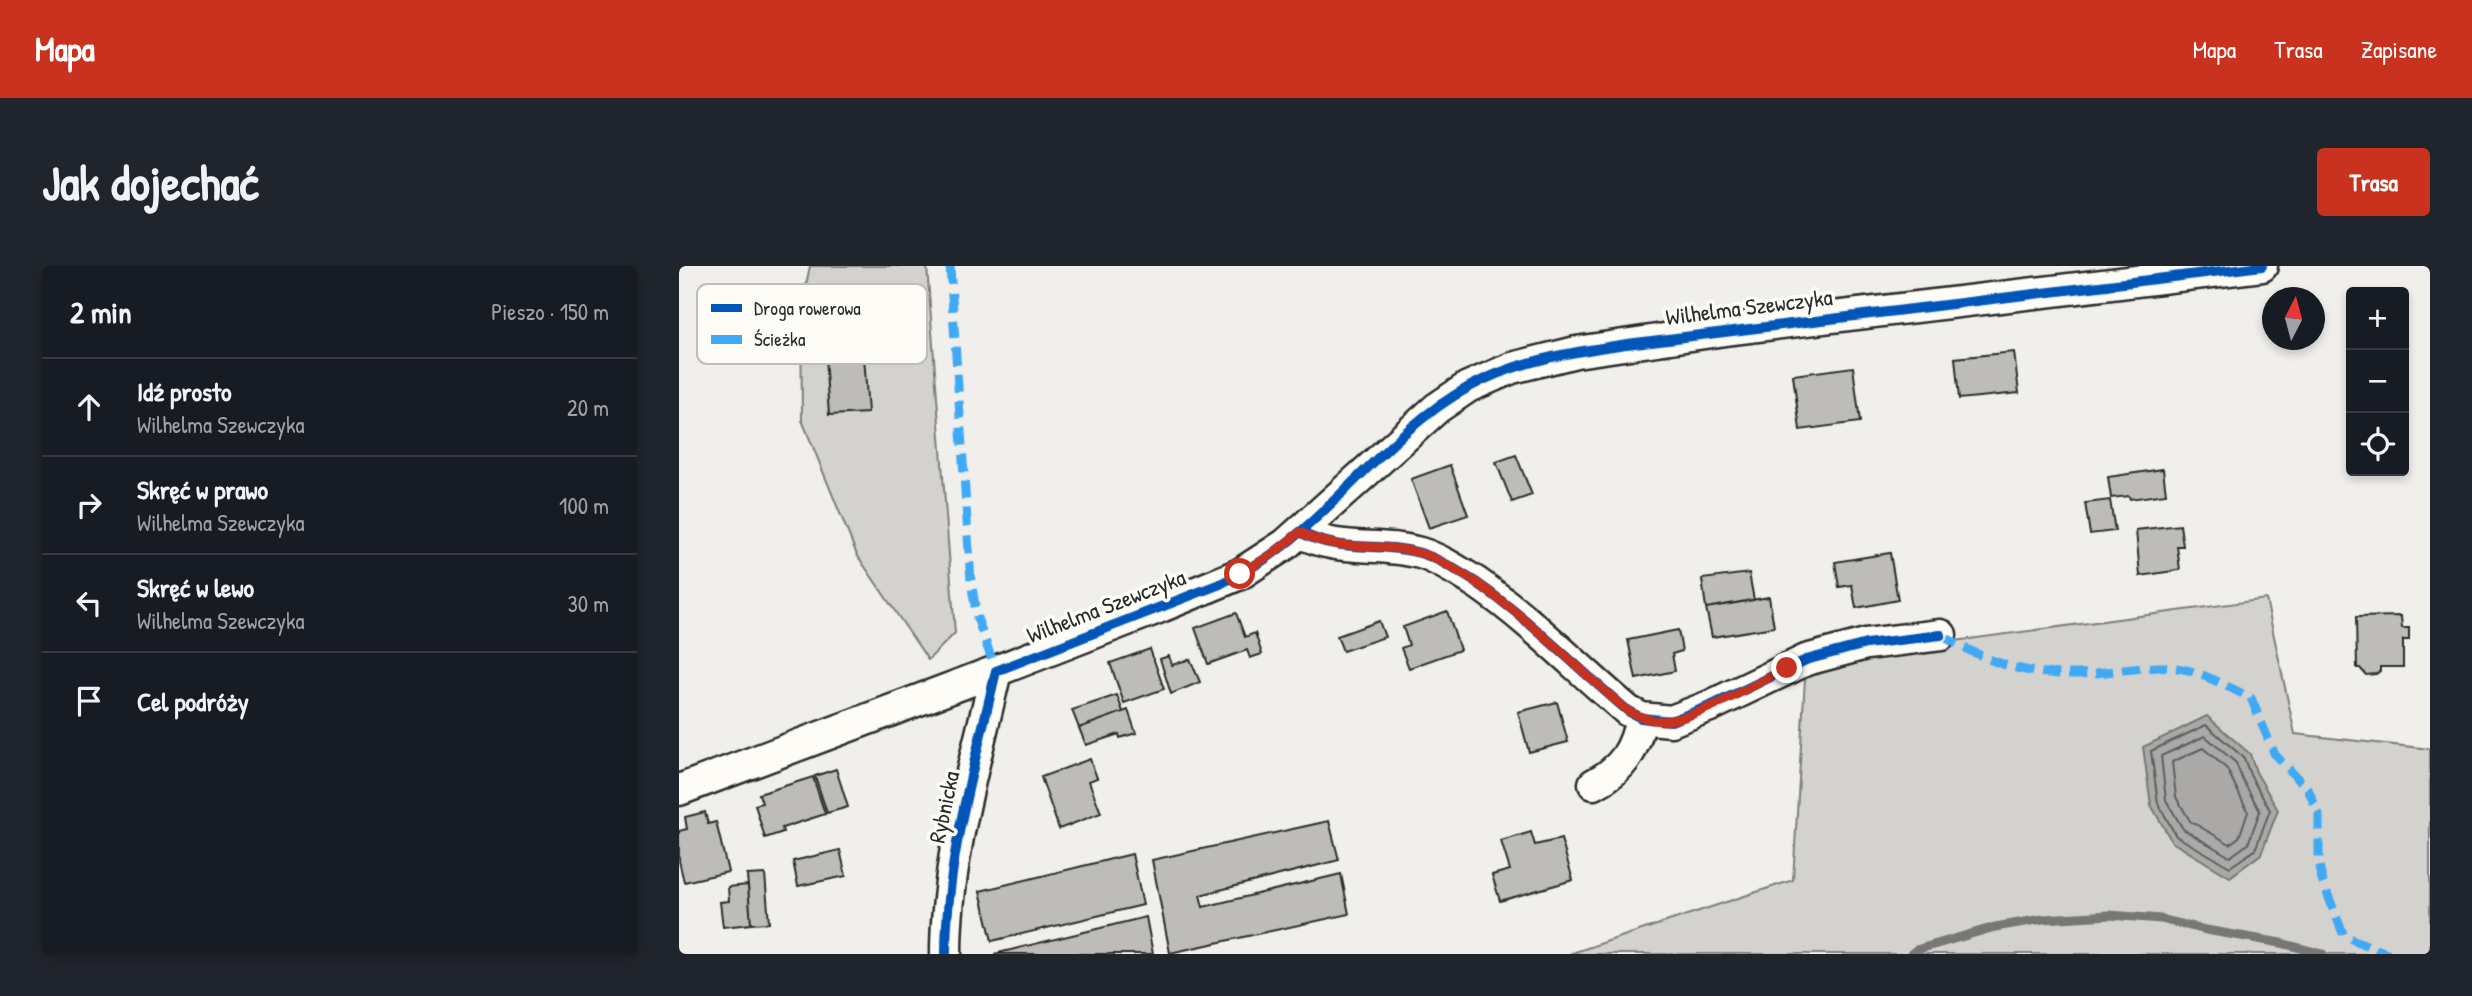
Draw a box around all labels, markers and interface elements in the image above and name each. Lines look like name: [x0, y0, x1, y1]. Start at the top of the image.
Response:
text: Mapa: [35, 27, 95, 71]
text: Mapa: [2193, 33, 2236, 65]
text: Trasa: [2274, 33, 2323, 65]
text: Zapisane: [2361, 33, 2437, 65]
button: Trasa: [2317, 148, 2430, 216]
text: Jak dojechać: [42, 149, 259, 215]
street label: Wilhelma Szewczyka: [1664, 281, 1834, 332]
legend: [697, 284, 927, 364]
north arrow: [2262, 287, 2325, 350]
map controls: [2346, 287, 2409, 476]
button: +: [2346, 287, 2409, 350]
text: 2 min: [70, 292, 132, 332]
text: Droga rowerowa: [754, 295, 861, 321]
text: Pieszo · 150 m: [491, 296, 609, 327]
text: Ścieżka: [754, 326, 806, 352]
button: −: [2346, 350, 2409, 413]
text: Idź prosto: [137, 374, 231, 409]
icon: ahead: [70, 388, 108, 426]
text: 20 m: [567, 392, 609, 423]
text: Wilhelma Szewczyka: [137, 409, 305, 440]
button: locate: [2346, 413, 2409, 476]
text: Skręć w prawo: [137, 472, 268, 507]
icon: right: [70, 486, 108, 524]
text: 100 m: [559, 490, 609, 521]
text: Wilhelma Szewczyka: [137, 507, 305, 538]
route start: [1224, 558, 1255, 589]
street label: Wilhelma Szewczyka: [1022, 561, 1190, 650]
text: Skręć w lewo: [137, 570, 254, 605]
icon: left: [70, 584, 108, 622]
text: 30 m: [567, 588, 609, 619]
text: Wilhelma Szewczyka: [137, 605, 305, 636]
route end: [1771, 652, 1802, 683]
icon: arrive: [70, 682, 108, 720]
text: Cel podróży: [137, 684, 249, 719]
street label: Rybnicka: [921, 768, 966, 846]

